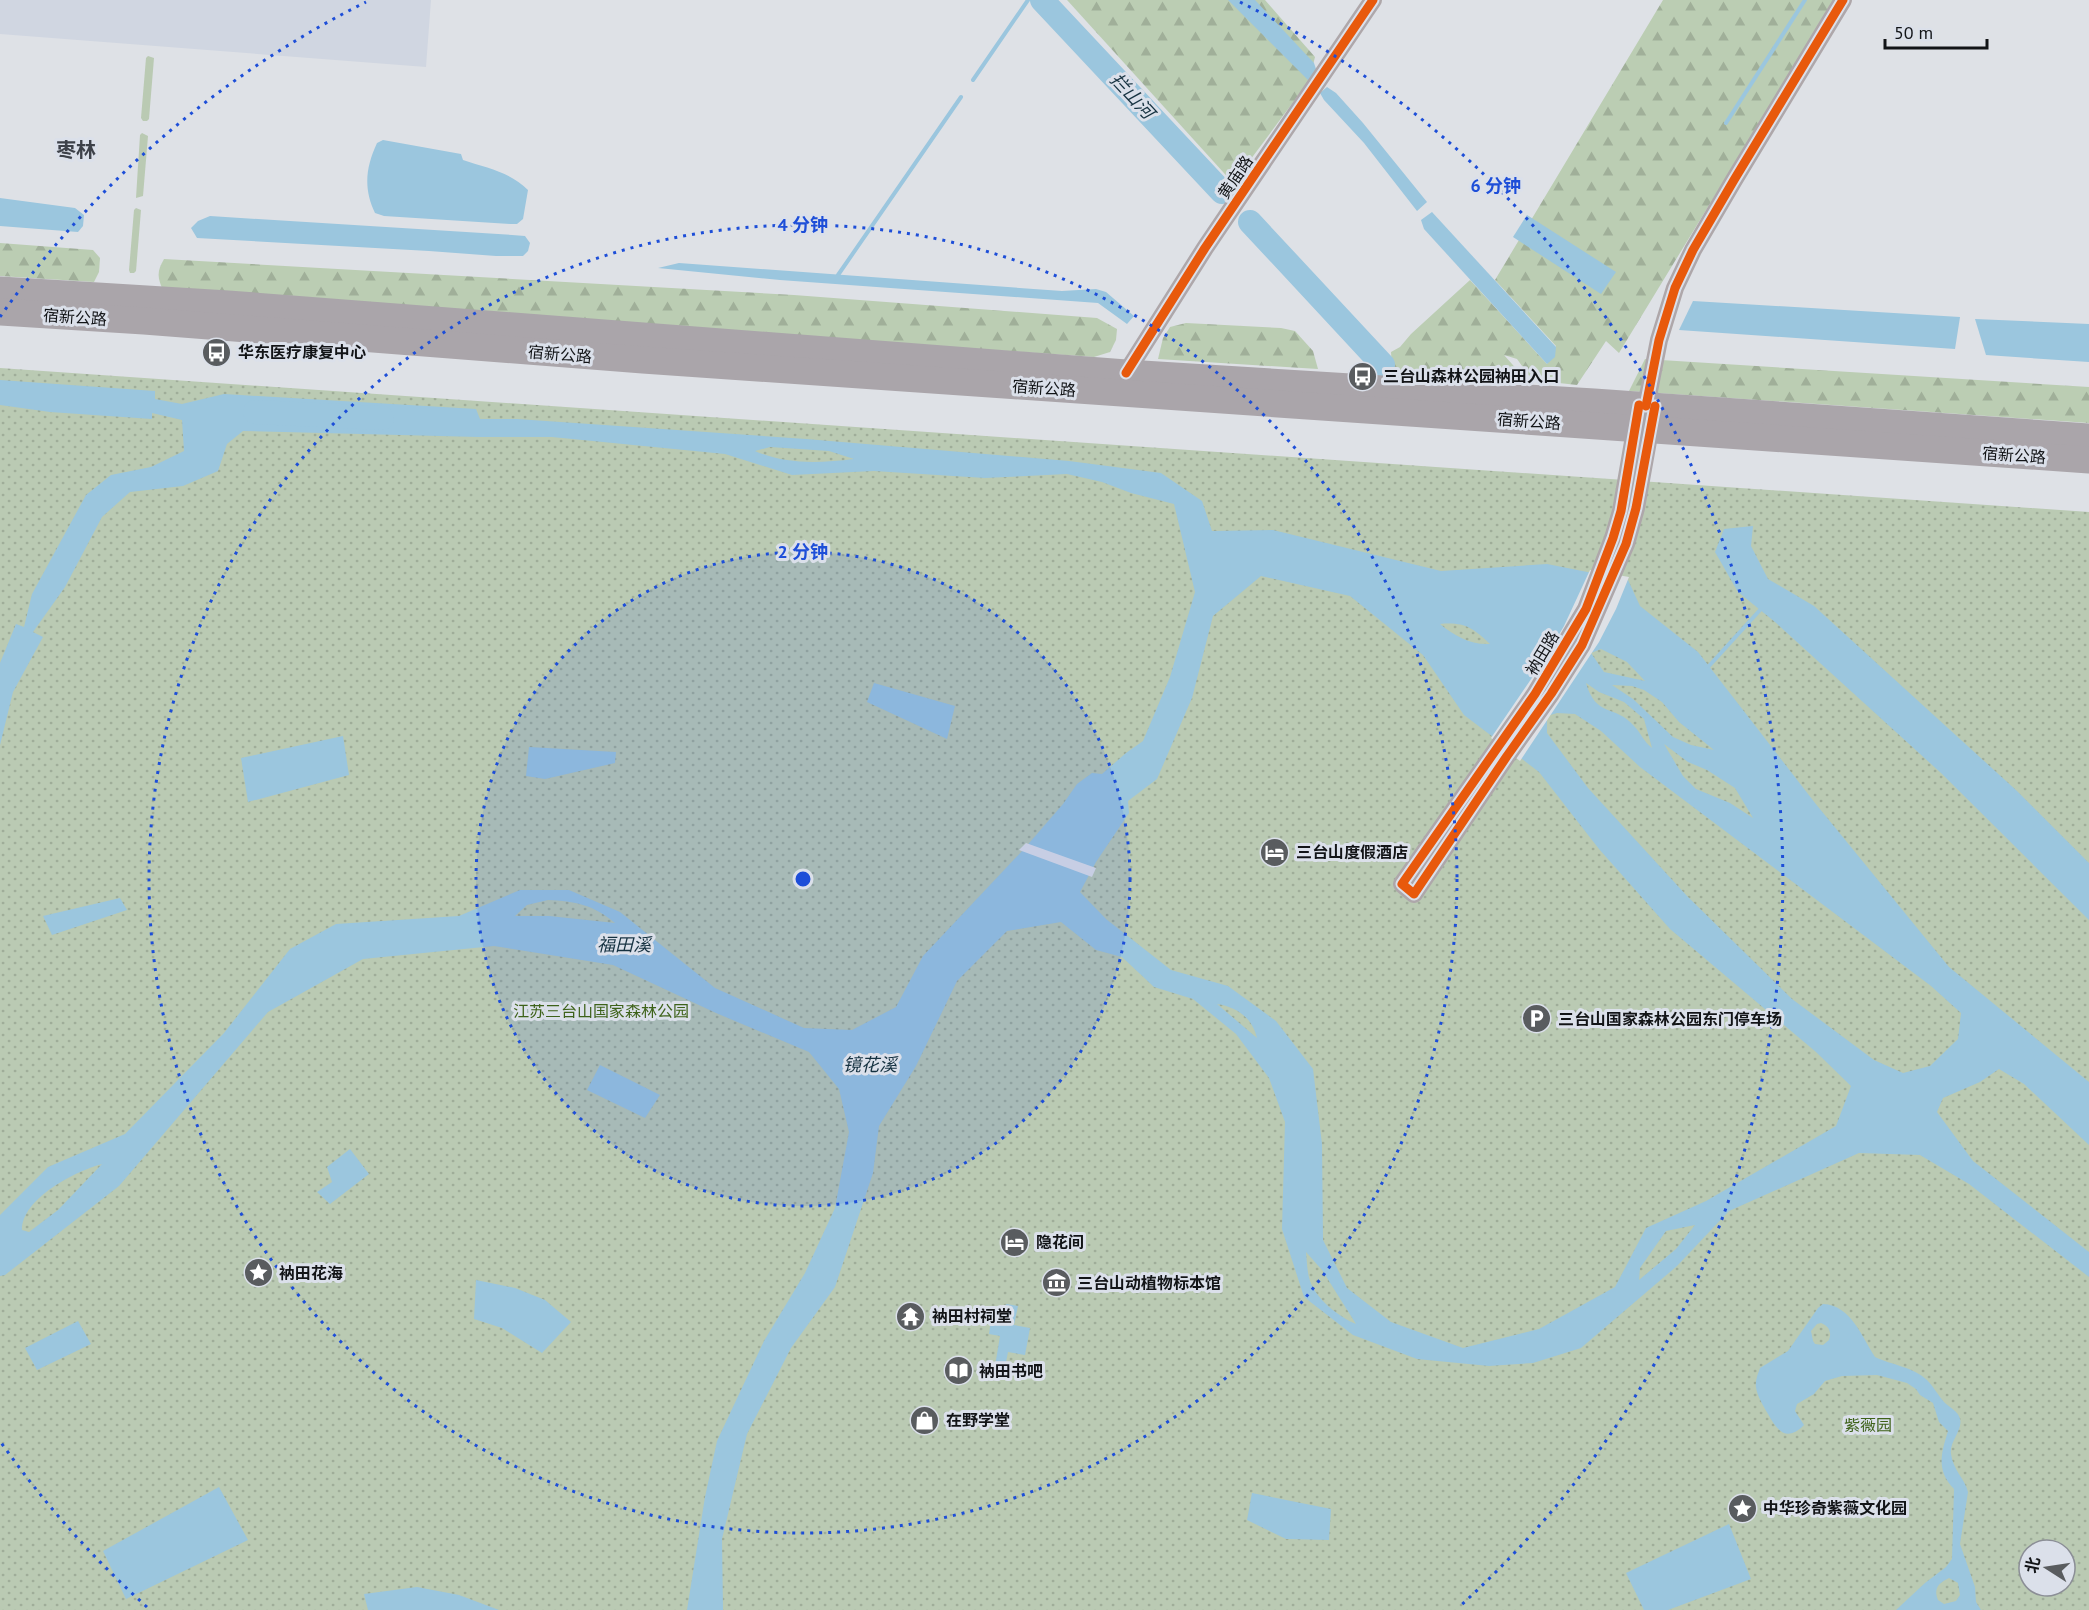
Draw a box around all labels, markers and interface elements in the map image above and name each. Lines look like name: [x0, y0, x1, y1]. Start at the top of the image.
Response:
scale bar: [1885, 12, 1987, 50]
text: 50 m: [1894, 21, 1933, 44]
water label: 拦山河: [1106, 68, 1161, 125]
district label: 枣林: [56, 137, 96, 163]
street label: 黄庙路: [1213, 152, 1257, 202]
text: 6 分钟: [1471, 174, 1521, 197]
text: 4 分钟: [778, 213, 828, 236]
street label: 宿新公路: [42, 305, 108, 329]
bus stop icon: 华东医疗康复中心: [201, 336, 233, 368]
street label: 宿新公路: [527, 341, 593, 367]
place label: 华东医疗康复中心: [238, 342, 366, 362]
bus stop icon: 三台山森林公园衲田入口: [1346, 360, 1378, 392]
place label: 三台山森林公园衲田入口: [1383, 366, 1559, 386]
street label: 宿新公路: [1011, 376, 1077, 400]
street label: 宿新公路: [1496, 409, 1562, 433]
street label: 宿新公路: [1981, 443, 2047, 467]
text: 2 分钟: [778, 540, 828, 563]
street label: 衲田路: [1521, 627, 1563, 679]
hotel icon: 三台山度假酒店: [1259, 836, 1291, 868]
place label: 三台山度假酒店: [1296, 842, 1408, 862]
centre of rings: [793, 869, 813, 889]
water label: 福田溪: [597, 933, 653, 956]
park label: 江苏三台山国家森林公园: [513, 1001, 689, 1021]
parking icon: 三台山国家森林公园东门停车场: [1521, 1003, 1553, 1035]
place label: 三台山国家森林公园东门停车场: [1558, 1009, 1782, 1029]
water label: 镜花溪: [843, 1053, 899, 1076]
hotel icon: 隐花间: [999, 1226, 1031, 1258]
place label: 隐花间: [1036, 1232, 1084, 1252]
place icon: 衲田花海: [242, 1257, 274, 1289]
place label: 衲田花海: [279, 1263, 343, 1283]
museum icon: 三台山动植物标本馆: [1040, 1267, 1072, 1299]
place label: 三台山动植物标本馆: [1077, 1273, 1221, 1293]
temple icon: 衲田村祠堂: [895, 1300, 927, 1332]
place label: 衲田村祠堂: [932, 1306, 1012, 1326]
library icon: 衲田书吧: [942, 1355, 974, 1387]
place label: 衲田书吧: [979, 1361, 1043, 1381]
shop icon: 在野学堂: [909, 1404, 941, 1436]
place label: 在野学堂: [946, 1410, 1010, 1430]
park label: 紫薇园: [1844, 1415, 1892, 1435]
place icon: 中华珍奇紫薇文化园: [1726, 1492, 1758, 1524]
place label: 中华珍奇紫薇文化园: [1763, 1498, 1907, 1518]
north arrow: [2017, 1538, 2077, 1598]
text: 北: [2021, 1555, 2044, 1575]

